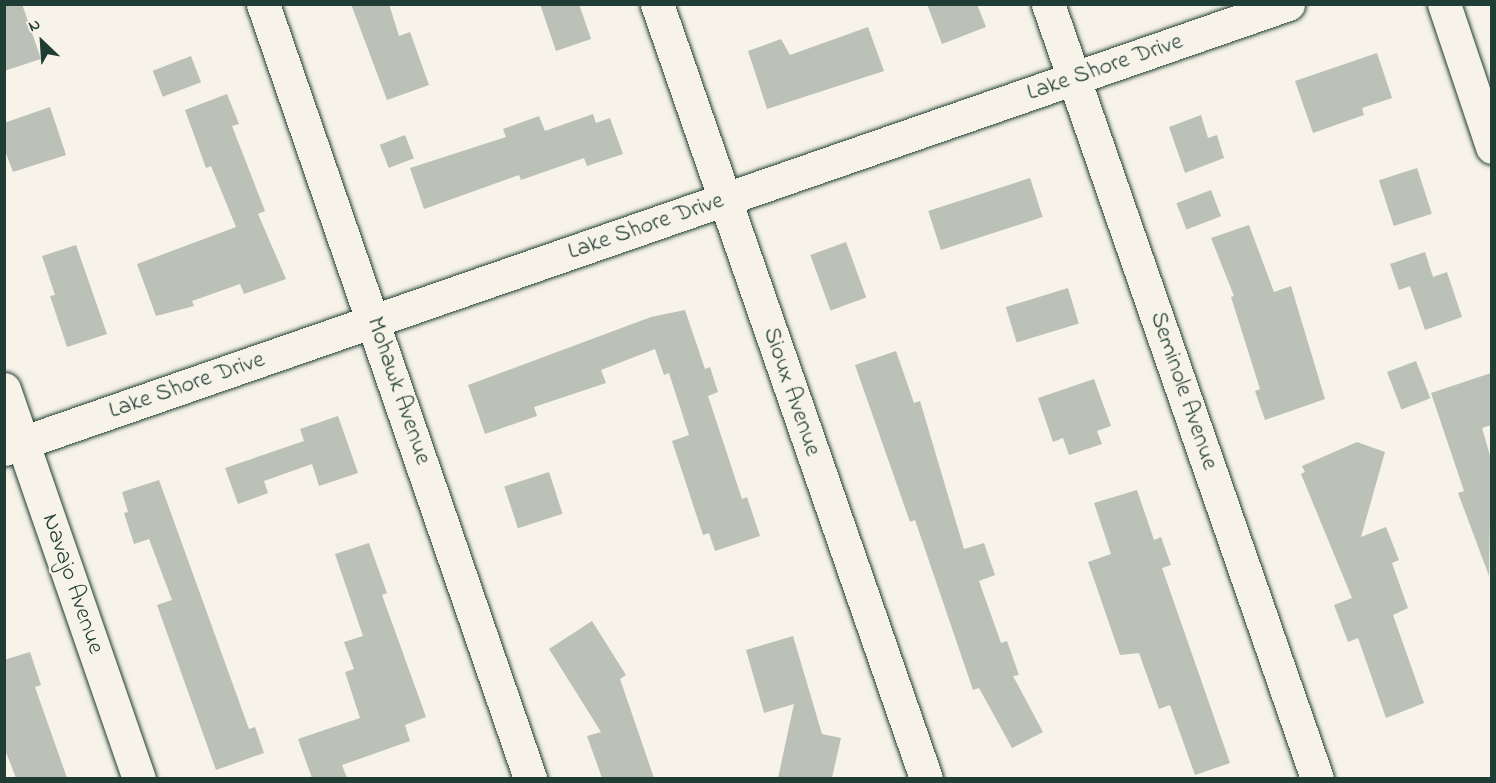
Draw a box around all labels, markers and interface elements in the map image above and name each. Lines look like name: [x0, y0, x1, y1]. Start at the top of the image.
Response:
north arrow: [12, 12, 72, 72]
text: N: [24, 13, 44, 39]
street label: Lake Shore Drive: [1023, 28, 1187, 108]
street label: Lake Shore Drive: [564, 187, 728, 267]
street label: Seminole Avenue: [1142, 308, 1224, 474]
street label: Mohawk Avenue: [359, 313, 437, 469]
street label: Sioux Avenue: [756, 324, 826, 460]
street label: Lake Shore Drive: [105, 346, 269, 426]
street label: Navajo Avenue: [35, 510, 109, 658]

